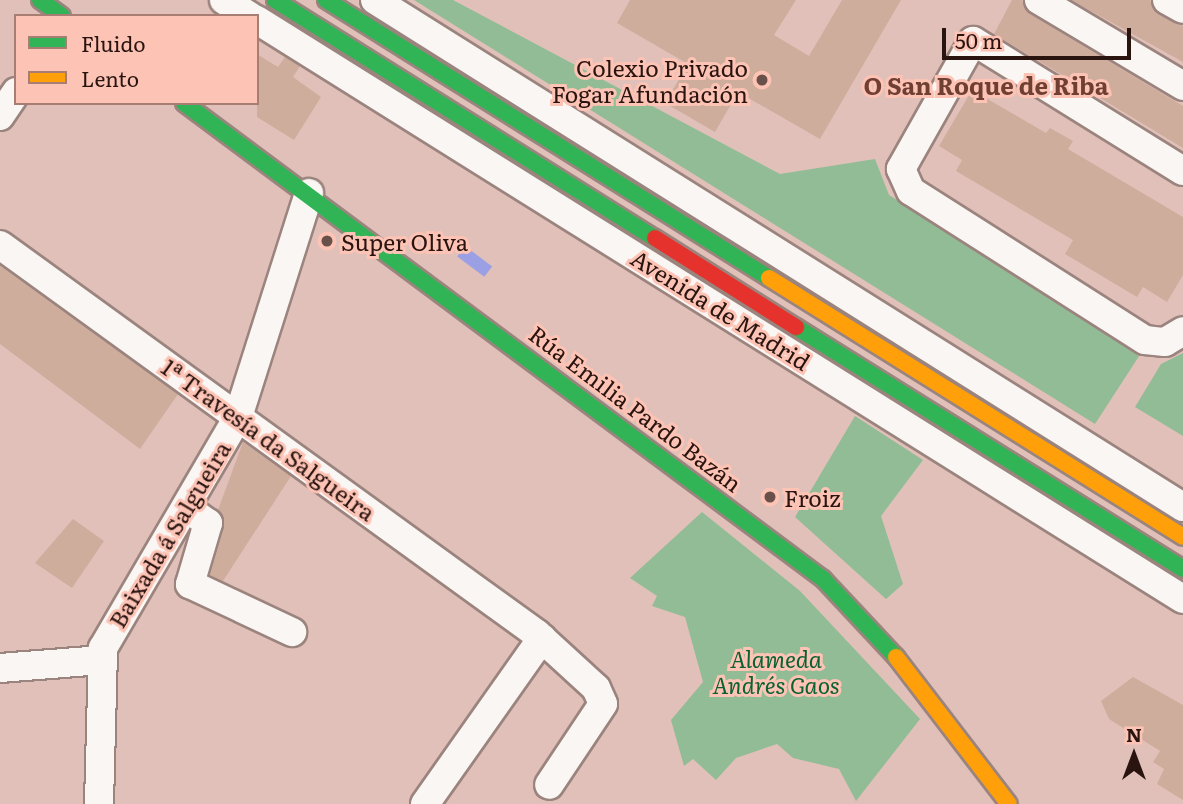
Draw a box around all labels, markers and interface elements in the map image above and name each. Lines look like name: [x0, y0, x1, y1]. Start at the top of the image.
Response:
legend: [14, 14, 259, 105]
scale bar: [945, 14, 1134, 58]
text: 50 m: [955, 24, 1002, 55]
text: Fluido: [81, 27, 145, 58]
place label: Colexio Privado Fogar Afundación: [552, 53, 748, 107]
text: Lento: [81, 62, 139, 93]
district label: O San Roque de Riba: [863, 71, 1109, 99]
marker: Colexio Privado Fogar Afundación: [754, 72, 770, 88]
place label: Super Oliva: [341, 227, 468, 255]
marker: Super Oliva: [319, 233, 335, 249]
street label: Avenida de Madrid: [627, 243, 815, 375]
street label: Rúa Emilia Pardo Bazán: [524, 319, 748, 497]
street label: 1ª Travesía da Salgueira: [157, 352, 381, 526]
street label: Baixada á Salgueira: [102, 436, 236, 632]
place label: Froiz: [784, 483, 841, 511]
marker: Froiz: [762, 489, 778, 505]
park label: Alameda Andrés Gaos: [712, 644, 840, 698]
north arrow: [1099, 720, 1169, 790]
text: N: [1126, 720, 1142, 748]

